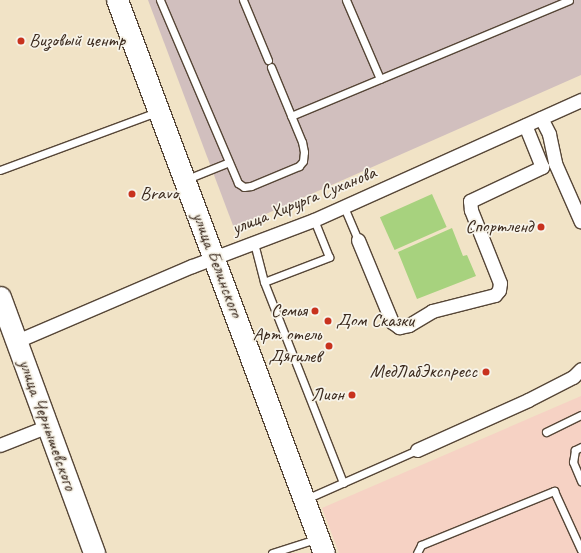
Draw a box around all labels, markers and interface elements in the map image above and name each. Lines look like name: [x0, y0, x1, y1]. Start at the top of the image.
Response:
place label: Визовый центр: [29, 30, 125, 52]
marker: Визовый центр: [16, 36, 26, 46]
street label: улица Хирурга Суханова: [229, 162, 379, 240]
place label: Bravo: [140, 183, 178, 205]
marker: Bravo: [127, 189, 137, 199]
street label: улица Белинского: [186, 208, 248, 322]
place label: Спортленд: [465, 216, 533, 238]
marker: Спортленд: [536, 222, 546, 232]
place label: Семья: [271, 300, 307, 322]
marker: Семья: [310, 306, 320, 316]
place label: Дом Сказки: [336, 310, 417, 332]
marker: Дом Сказки: [323, 316, 333, 326]
place label: Арт отель Дягилев: [254, 324, 321, 368]
marker: Арт отель Дягилев: [324, 341, 334, 351]
street label: улица Чернышевского: [13, 356, 81, 494]
place label: МедЛабЭкспресс: [370, 361, 477, 383]
marker: МедЛабЭкспресс: [480, 366, 492, 378]
place label: Лион: [311, 384, 344, 406]
marker: Лион: [347, 390, 357, 400]

